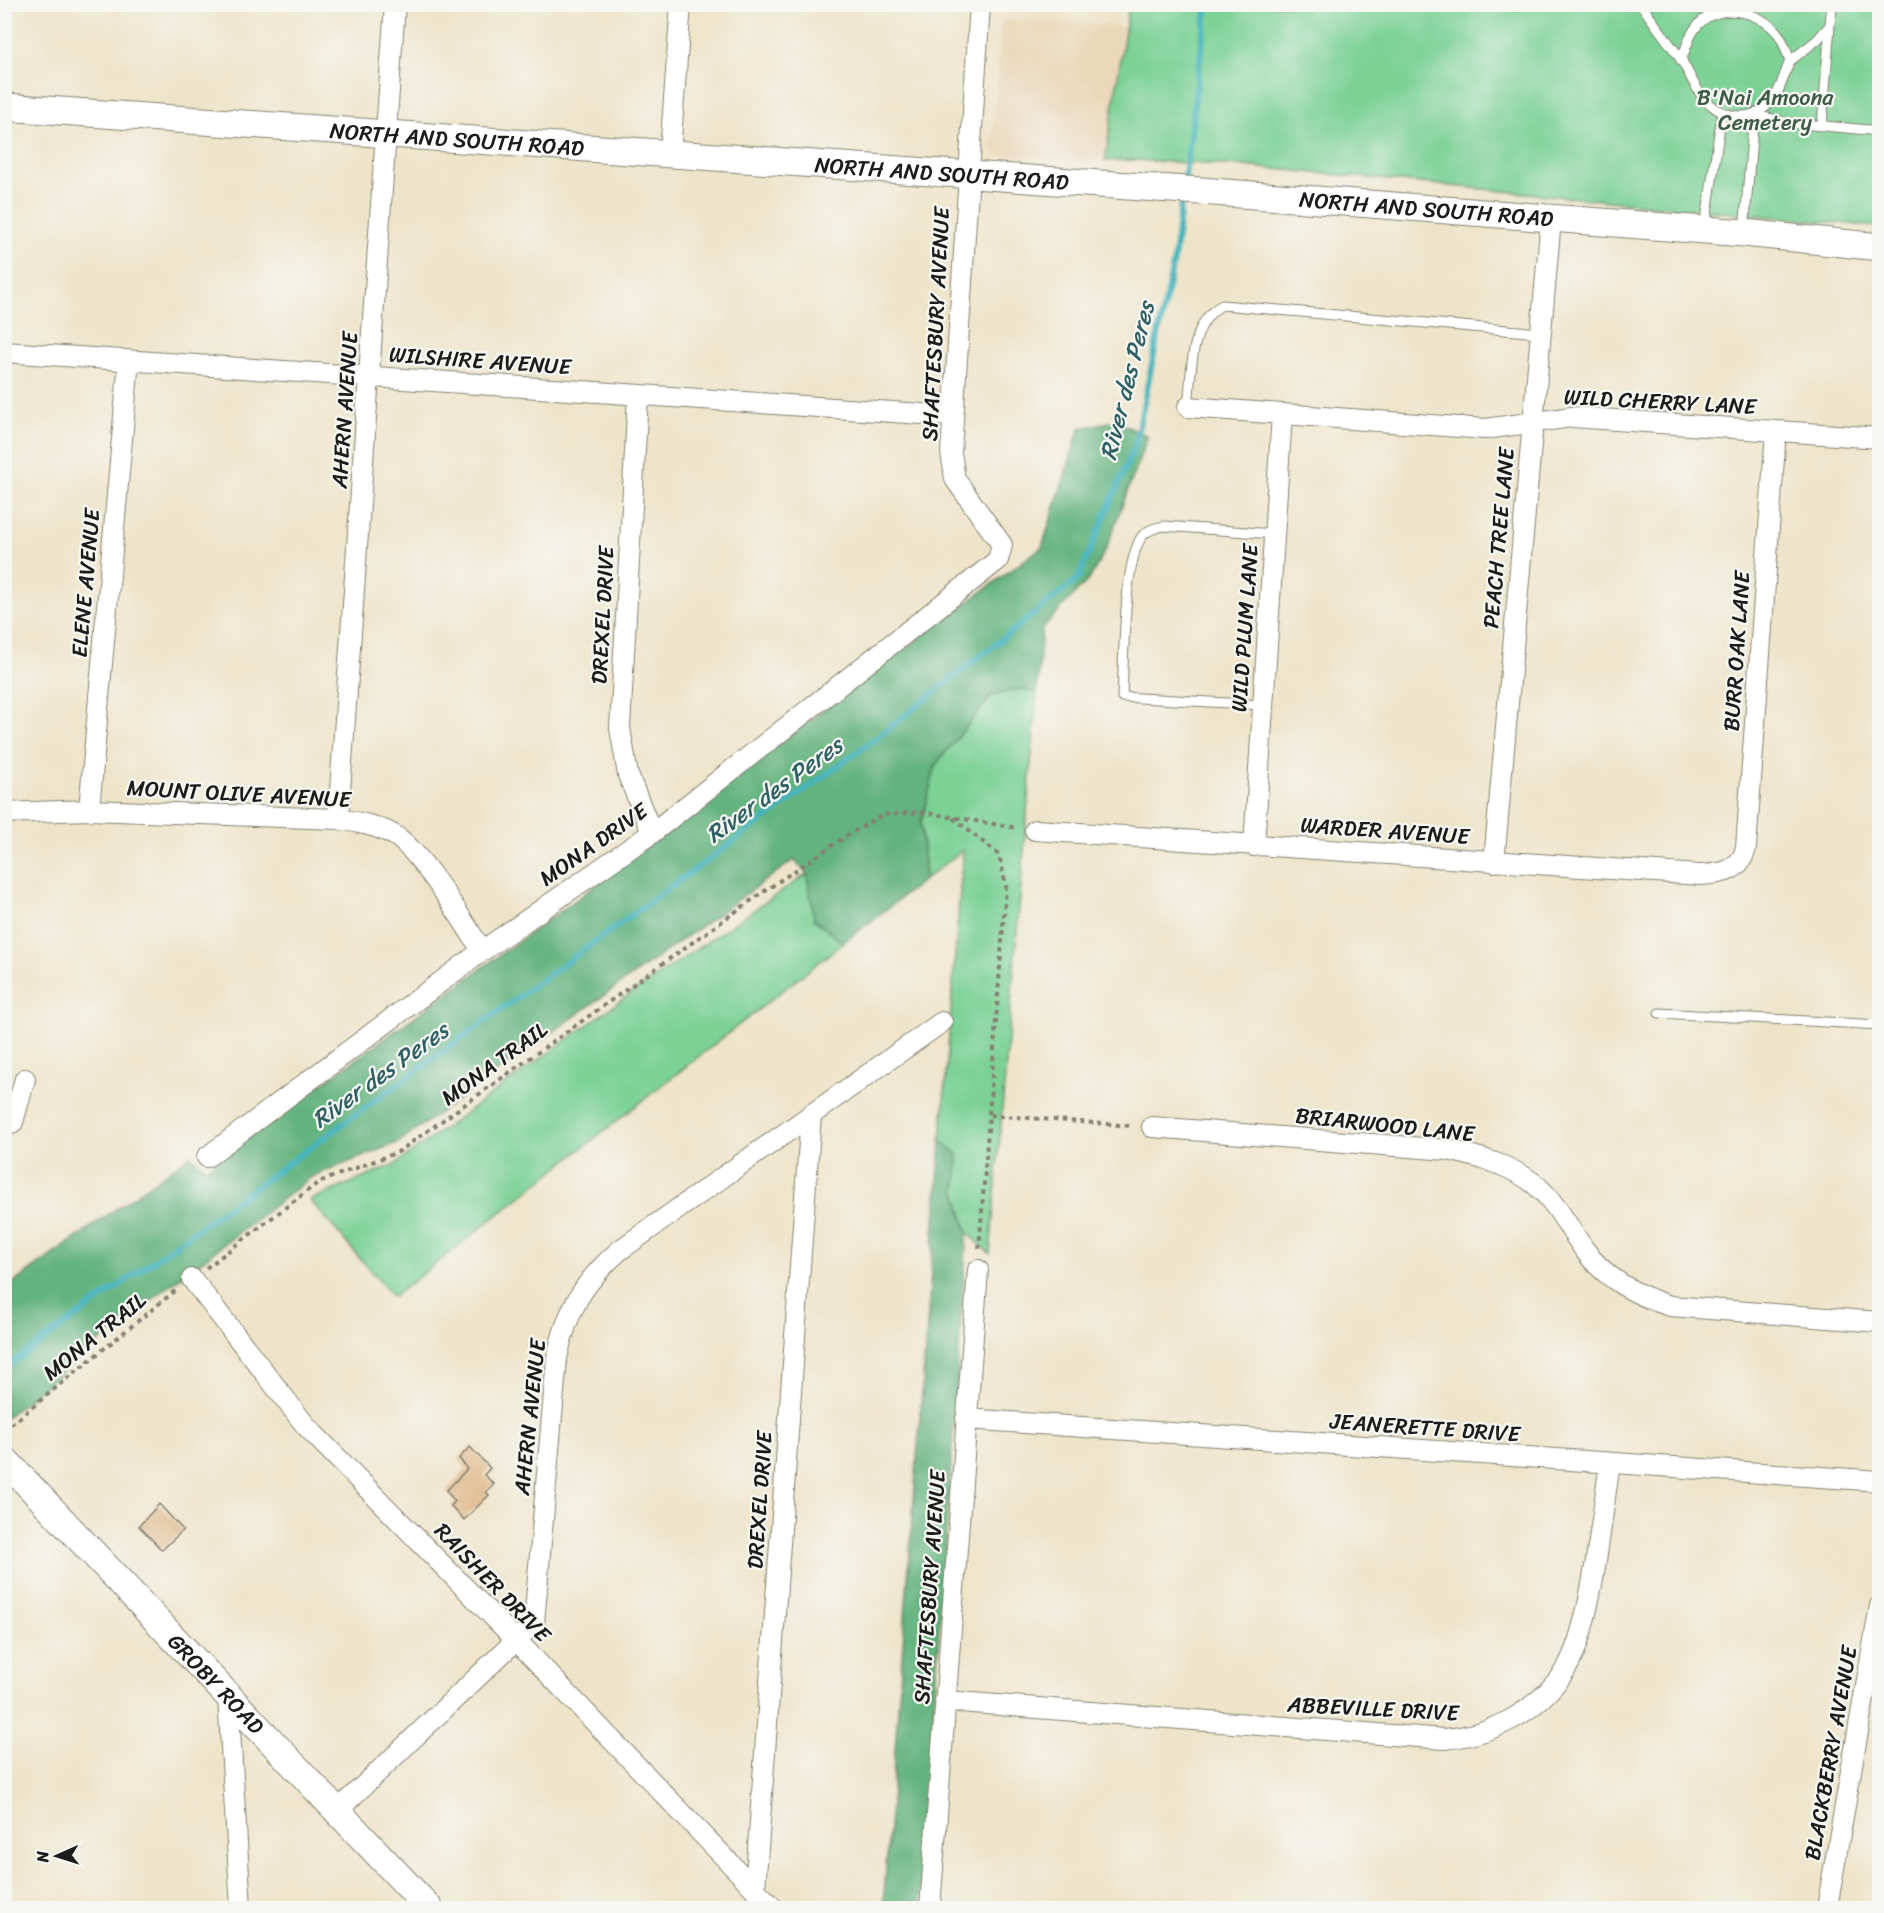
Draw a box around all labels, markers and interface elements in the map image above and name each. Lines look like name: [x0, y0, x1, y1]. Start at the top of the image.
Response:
park label: B'Nai Amoona Cemetery: [1697, 78, 1834, 142]
street label: NORTH AND SOUTH ROAD: [329, 111, 585, 168]
street label: NORTH AND SOUTH ROAD: [813, 145, 1070, 202]
street label: NORTH AND SOUTH ROAD: [1298, 180, 1555, 238]
street label: SHAFTESBURY AVENUE: [910, 204, 961, 442]
water label: River des Peres: [1087, 295, 1168, 464]
street label: AHERN AVENUE: [320, 329, 370, 491]
street label: WILSHIRE AVENUE: [388, 335, 574, 386]
street label: WILD CHERRY LANE: [1563, 377, 1759, 426]
street label: PEACH TREE LANE: [1471, 444, 1526, 630]
street label: ELENE AVENUE: [60, 505, 112, 659]
street label: WILD PLUM LANE: [1219, 541, 1270, 713]
street label: DREXEL DRIVE: [579, 543, 626, 685]
street label: BURR OAK LANE: [1711, 568, 1762, 732]
water label: River des Peres: [696, 724, 854, 854]
street label: MOUNT OLIVE AVENUE: [126, 768, 354, 819]
street label: MONA DRIVE: [530, 791, 658, 897]
street label: WARDER AVENUE: [1299, 805, 1472, 856]
water label: River des Peres: [302, 1009, 460, 1139]
street label: MONA TRAIL: [432, 1011, 556, 1116]
street label: BRIARWOOD LANE: [1294, 1096, 1478, 1153]
street label: MONA TRAIL: [33, 1282, 155, 1391]
street label: AHERN AVENUE: [502, 1335, 557, 1498]
street label: JEANERETTE DRIVE: [1328, 1401, 1523, 1454]
street label: DREXEL DRIVE: [735, 1428, 784, 1570]
street label: SHAFTESBURY AVENUE: [902, 1467, 957, 1705]
street label: RAISHER DRIVE: [425, 1513, 562, 1653]
street label: GROBY ROAD: [158, 1624, 274, 1744]
street label: BLACKBERRY AVENUE: [1792, 1641, 1869, 1863]
street label: ABBEVILLE DRIVE: [1285, 1684, 1461, 1733]
north arrow: [27, 1826, 87, 1886]
text: N: [28, 1850, 57, 1864]

